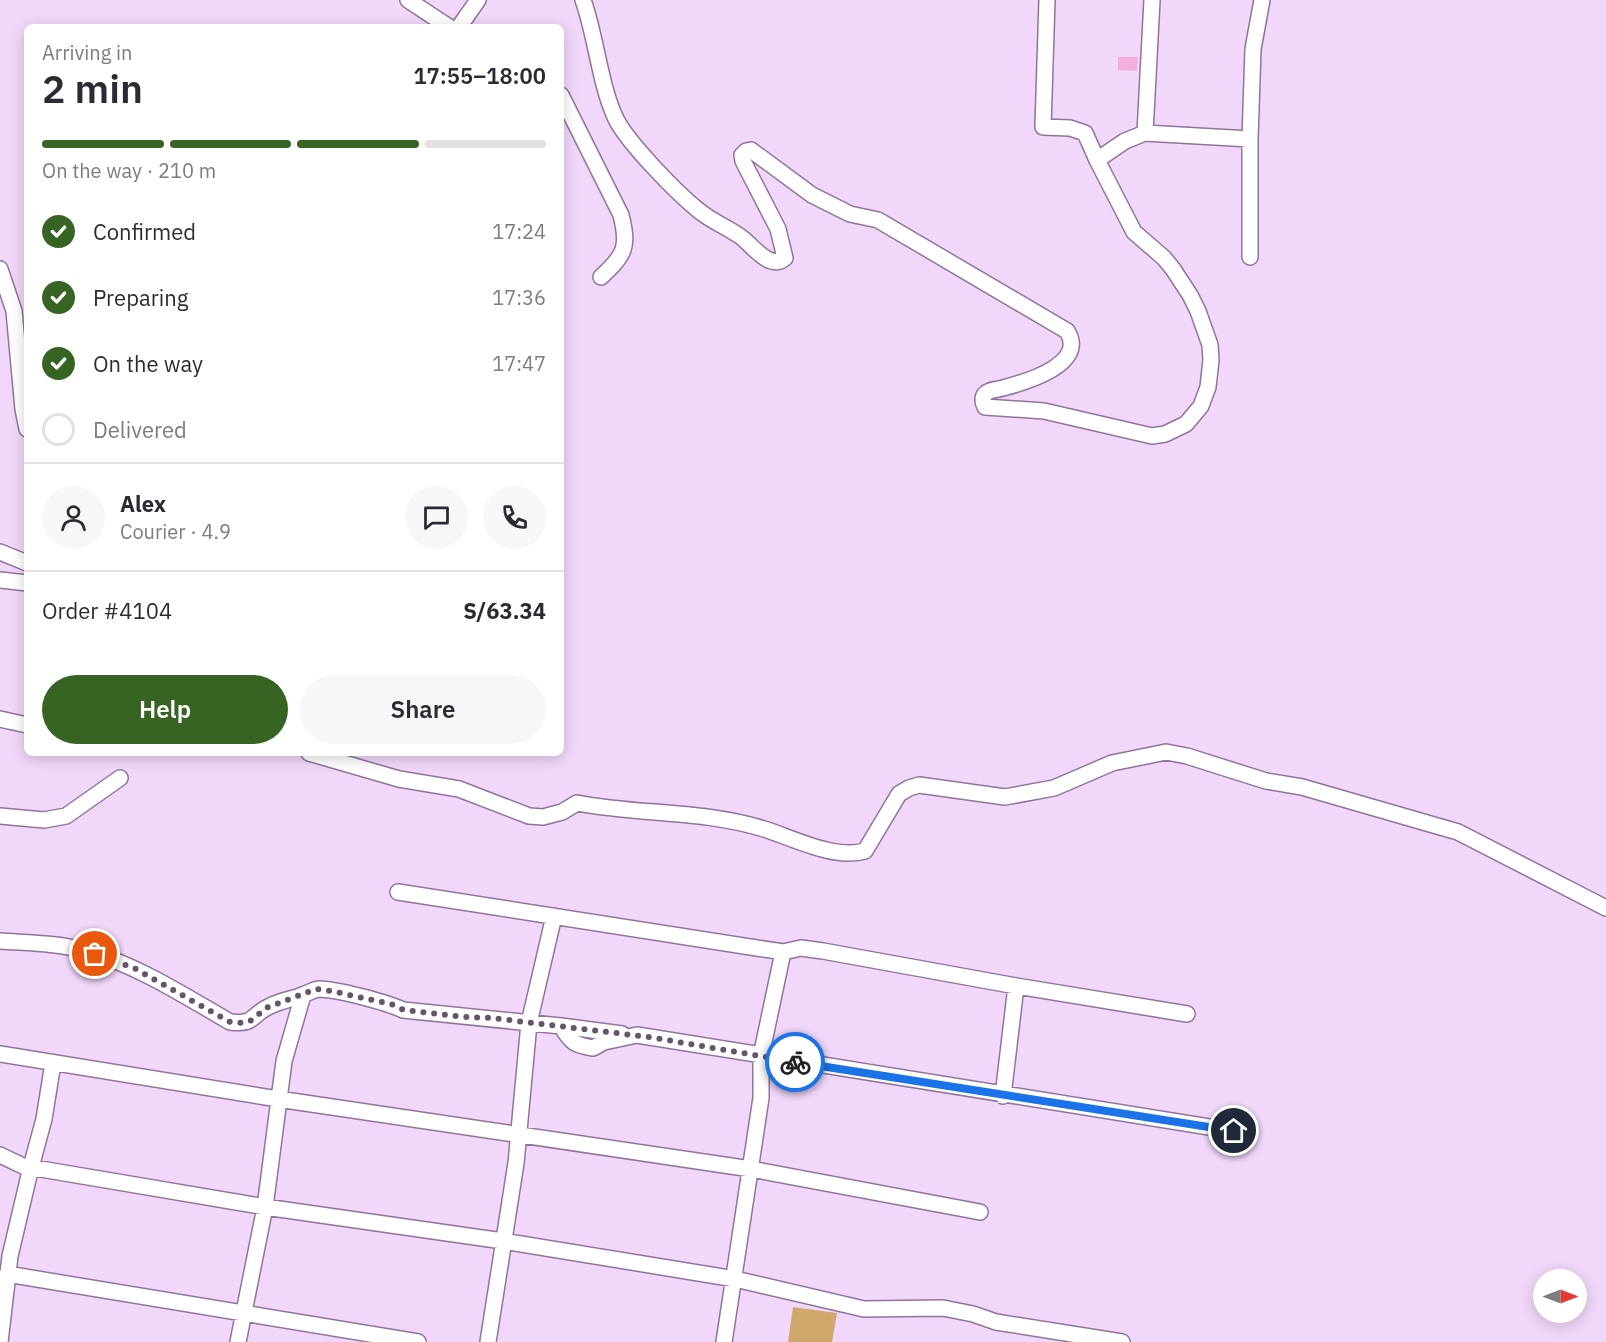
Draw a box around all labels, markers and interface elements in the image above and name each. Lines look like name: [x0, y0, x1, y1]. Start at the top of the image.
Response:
text: Arriving in: [42, 39, 132, 66]
text: 17:55–18:00: [413, 61, 546, 90]
text: 2 min: [42, 63, 143, 114]
text: On the way · 210 m: [42, 157, 216, 184]
icon: check: [42, 215, 75, 248]
text: Confirmed: [93, 217, 196, 246]
text: 17:24: [492, 218, 546, 245]
icon: check: [42, 281, 75, 314]
text: Preparing: [93, 283, 188, 312]
text: 17:36: [492, 284, 546, 311]
icon: check: [42, 347, 75, 380]
text: On the way: [93, 349, 203, 378]
text: 17:47: [492, 350, 546, 377]
text: Delivered: [93, 415, 187, 444]
button: person: [42, 486, 105, 549]
button: chat: [405, 486, 468, 549]
button: phone: [483, 486, 546, 549]
text: Alex: [120, 489, 166, 518]
text: Courier · 4.9: [120, 518, 231, 545]
text: Order #4104: [42, 596, 172, 625]
text: S/63.34: [463, 596, 546, 625]
button: Help: [42, 675, 288, 744]
button: Share: [300, 675, 546, 744]
pin: [69, 928, 120, 979]
icon: bag: [78, 937, 111, 970]
courier: [765, 1032, 825, 1092]
icon: bike: [779, 1046, 812, 1079]
pin: [1208, 1105, 1259, 1156]
icon: home: [1217, 1114, 1250, 1147]
north arrow: [1533, 1269, 1587, 1323]
map controls: [1533, 1269, 1587, 1323]

